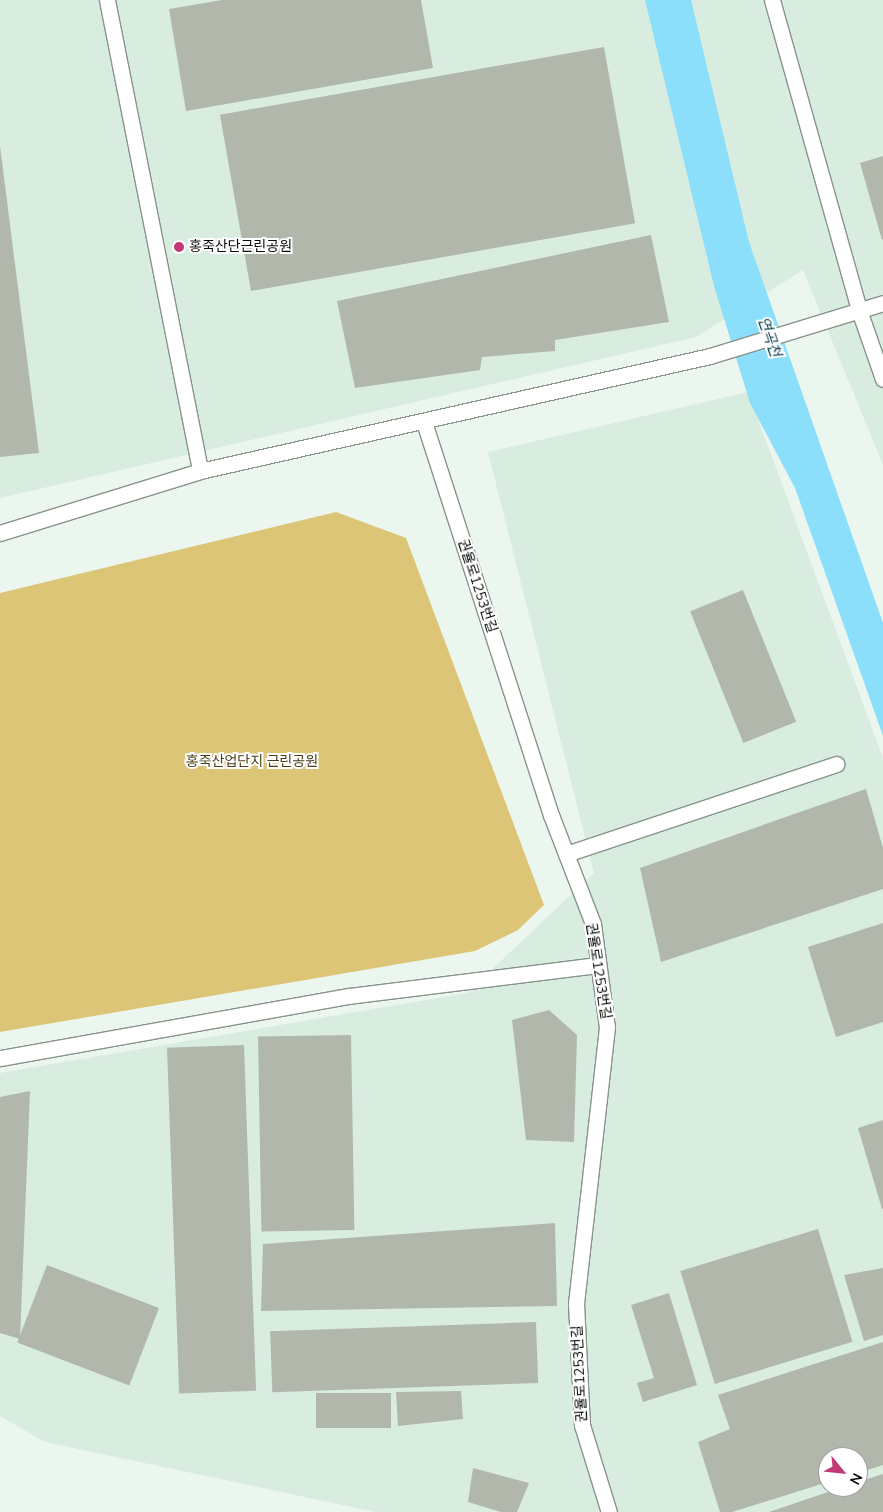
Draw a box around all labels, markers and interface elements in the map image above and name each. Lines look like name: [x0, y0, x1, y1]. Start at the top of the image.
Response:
place label: 홍죽산단근린공원: [189, 239, 292, 255]
marker: 홍죽산단근린공원: [173, 241, 185, 253]
water label: 연곡천: [754, 314, 784, 360]
street label: 권율로1253번길: [454, 537, 500, 635]
park label: 홍죽산업단지 근린공원: [186, 754, 318, 770]
street label: 권율로1253번길: [582, 921, 614, 1021]
street label: 권율로1253번길: [569, 1325, 591, 1423]
north arrow: [818, 1447, 868, 1497]
text: N: [845, 1470, 867, 1488]

